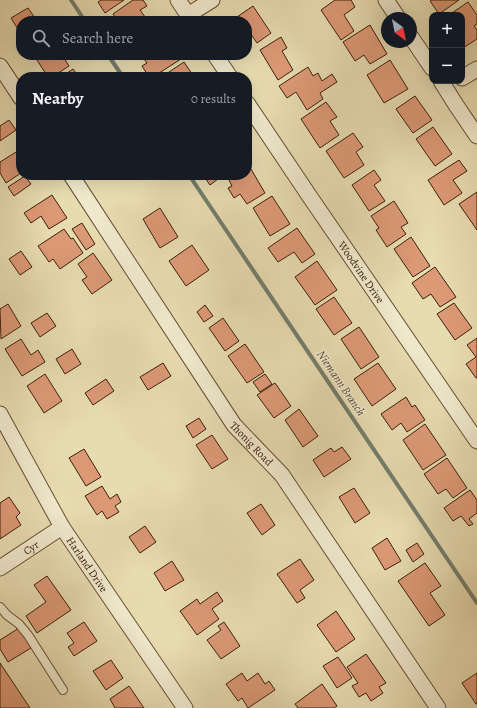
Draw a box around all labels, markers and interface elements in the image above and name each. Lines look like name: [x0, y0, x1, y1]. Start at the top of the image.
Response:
north arrow: [381, 12, 417, 48]
map controls: [429, 12, 465, 84]
button: +: [429, 12, 465, 48]
search box: [16, 16, 252, 60]
icon: search: [30, 27, 52, 49]
text: Search here: [62, 28, 133, 48]
button: −: [429, 48, 465, 84]
text: Nearby: [32, 87, 83, 110]
text: 0 results: [191, 90, 236, 107]
street label: Woodvine Drive: [334, 237, 388, 306]
water label: Niemann Branch: [313, 347, 369, 419]
street label: Thonig Road: [227, 418, 277, 469]
street label: Harland Drive: [63, 534, 112, 595]
street label: Cyr: [20, 537, 42, 558]

